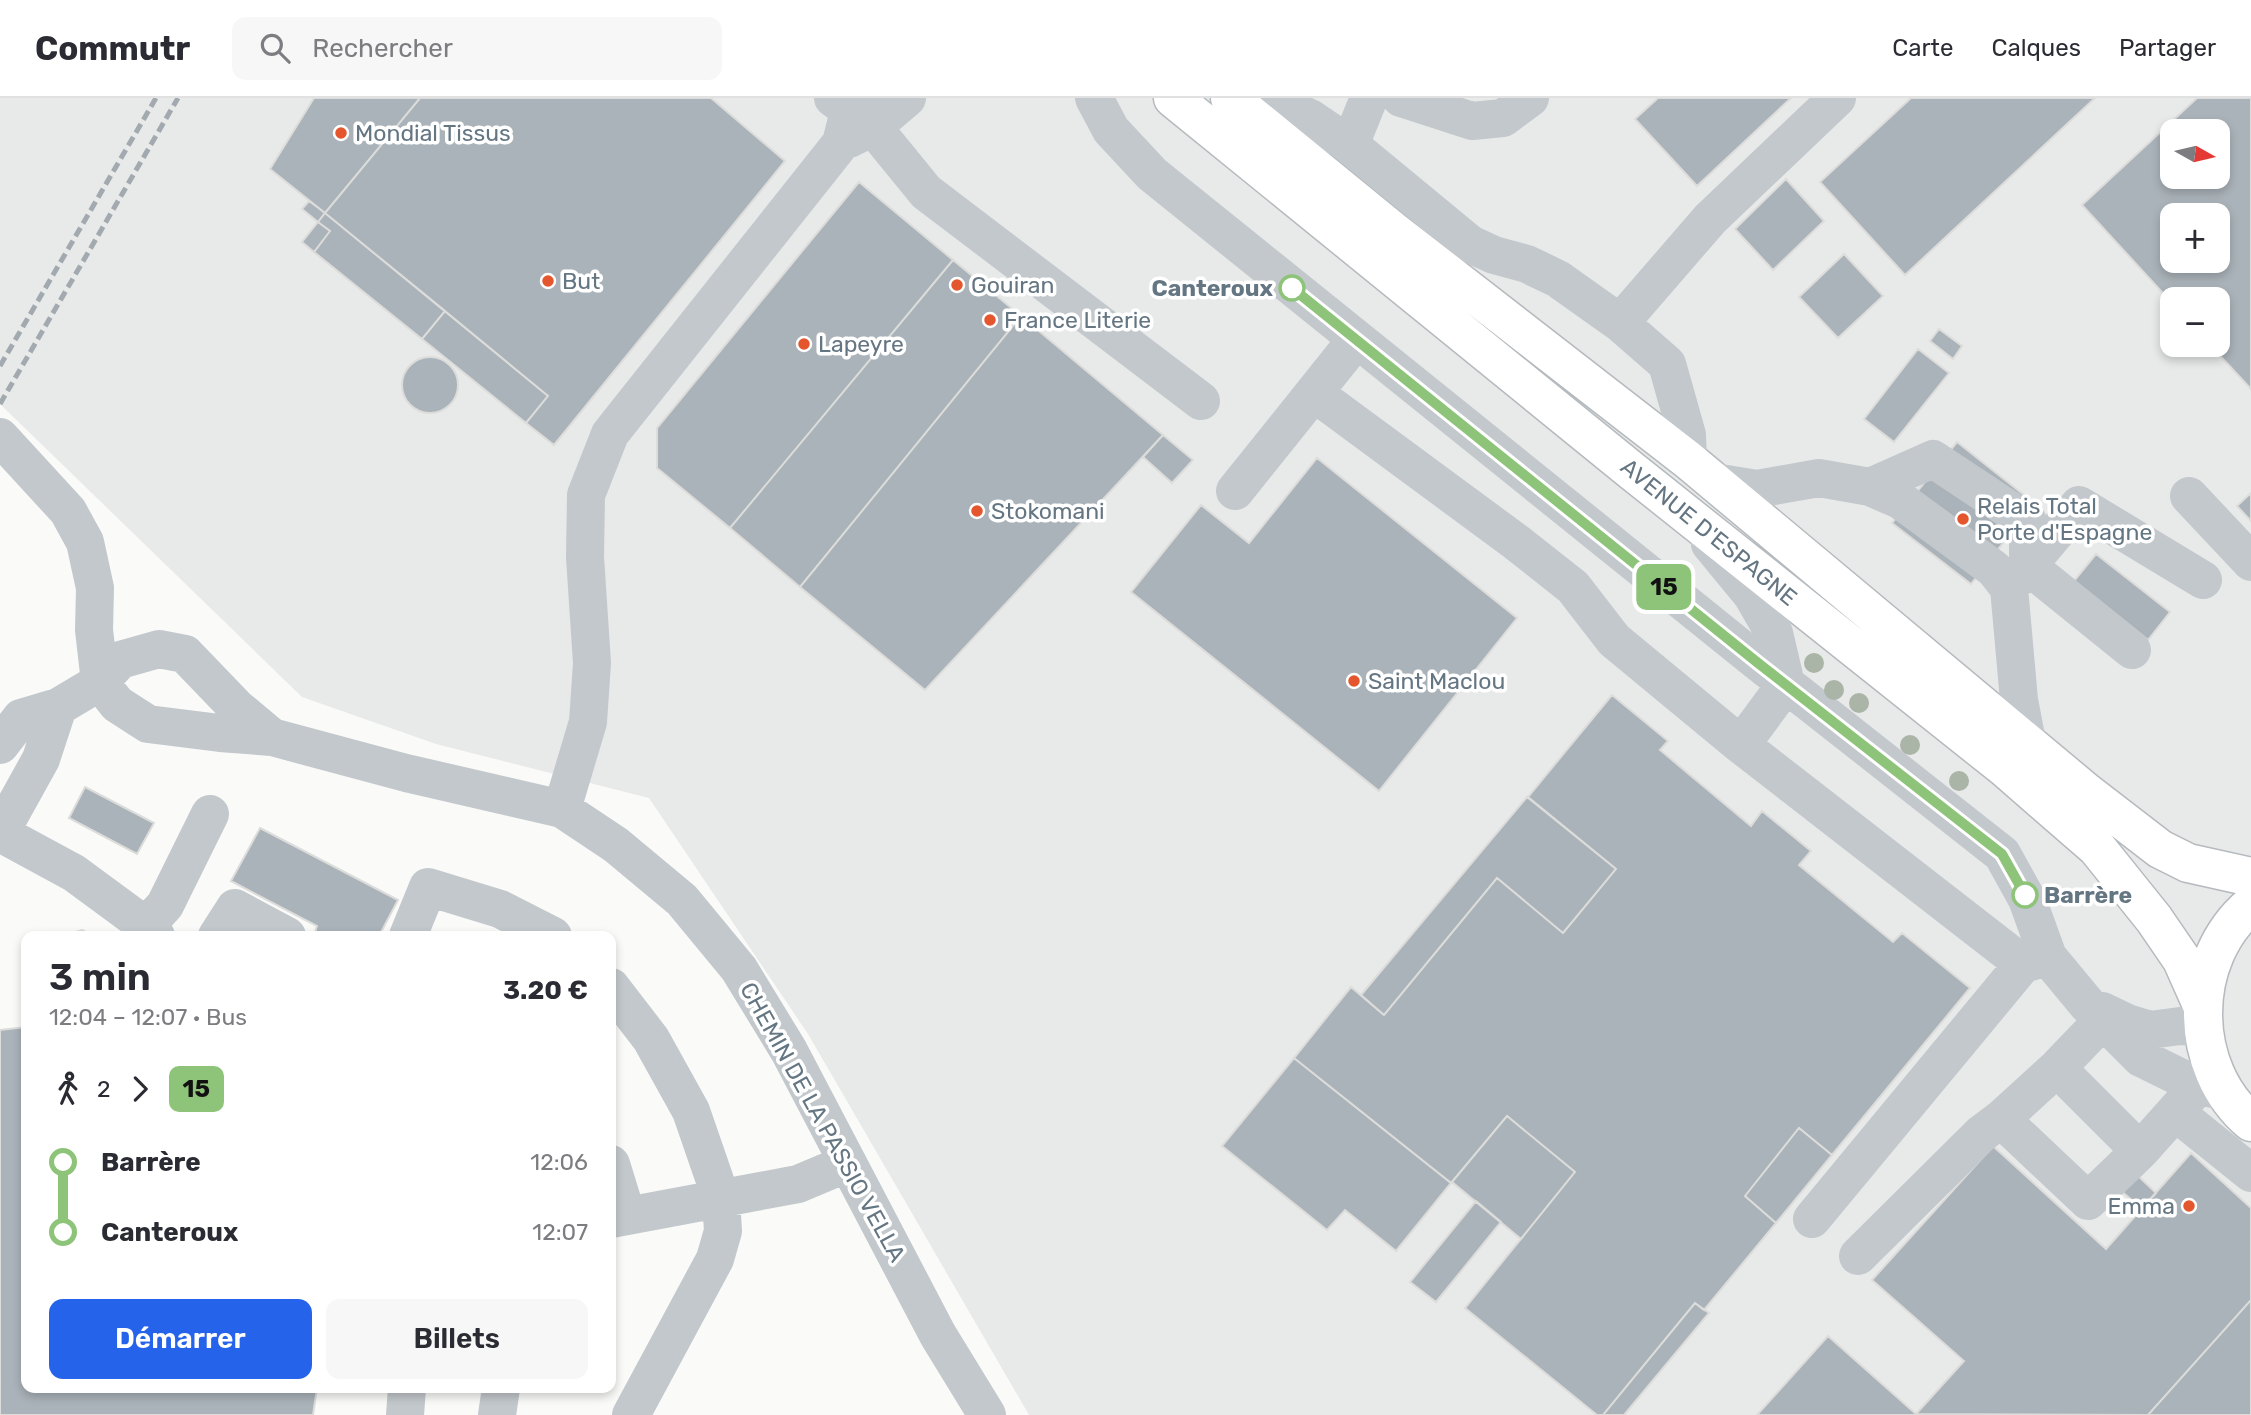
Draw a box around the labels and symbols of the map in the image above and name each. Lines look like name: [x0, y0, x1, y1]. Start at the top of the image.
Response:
place label: Mondial Tissus: [355, 119, 511, 147]
north arrow: [2160, 119, 2230, 189]
marker: Mondial Tissus: [333, 125, 349, 141]
place label: But: [562, 267, 600, 295]
place label: Gouiran: [971, 271, 1054, 299]
marker: But: [540, 273, 556, 289]
place label: Canteroux: [1152, 274, 1273, 302]
marker: Canteroux: [1279, 275, 1305, 301]
marker: Gouiran: [949, 277, 965, 293]
place label: France Literie: [1004, 306, 1151, 334]
marker: France Literie: [982, 312, 998, 328]
place label: Lapeyre: [818, 330, 904, 358]
marker: Lapeyre: [796, 336, 812, 352]
street label: AVENUE D'ESPAGNE: [1615, 452, 1803, 612]
place label: Relais Total Porte d'Espagne: [1977, 492, 2152, 546]
place label: Stokomani: [991, 497, 1105, 525]
marker: Stokomani: [969, 503, 985, 519]
marker: Relais Total Porte d'Espagne: [1955, 511, 1971, 527]
line badge: 15: [1632, 564, 1696, 610]
place label: Saint Maclou: [1368, 667, 1505, 695]
marker: Saint Maclou: [1346, 673, 1362, 689]
place label: Barrère: [2044, 881, 2132, 909]
marker: Barrère: [2012, 882, 2038, 908]
street label: CHEMIN DE LA PASSIO VELLA: [734, 977, 912, 1267]
place label: Emma: [2107, 1192, 2175, 1220]
marker: Emma: [2181, 1198, 2197, 1214]

